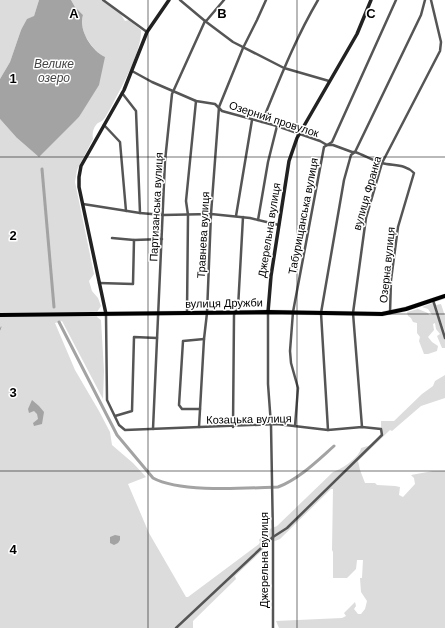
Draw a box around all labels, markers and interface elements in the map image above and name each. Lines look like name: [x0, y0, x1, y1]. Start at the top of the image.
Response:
text: A: [69, 6, 79, 21]
text: B: [217, 6, 227, 21]
text: C: [366, 6, 376, 21]
water label: Велике озеро: [34, 57, 74, 85]
text: 1: [9, 71, 17, 86]
street label: Озерний провулок: [228, 99, 321, 139]
street label: Партизанська вулиця: [147, 152, 165, 262]
street label: вулиця Франка: [351, 154, 384, 231]
street label: Табурищанська вулиця: [286, 157, 320, 275]
street label: Джерельна вулиця: [256, 182, 282, 278]
street label: Травнева вулиця: [195, 191, 211, 279]
street label: Озерна вулиця: [377, 226, 397, 304]
text: 2: [9, 228, 17, 243]
street label: вулиця Дружби: [185, 296, 263, 310]
text: 3: [9, 385, 17, 400]
street label: Козацька вулиця: [206, 412, 292, 426]
street label: Джерельна вулиця: [258, 512, 270, 608]
text: 4: [9, 542, 17, 557]

